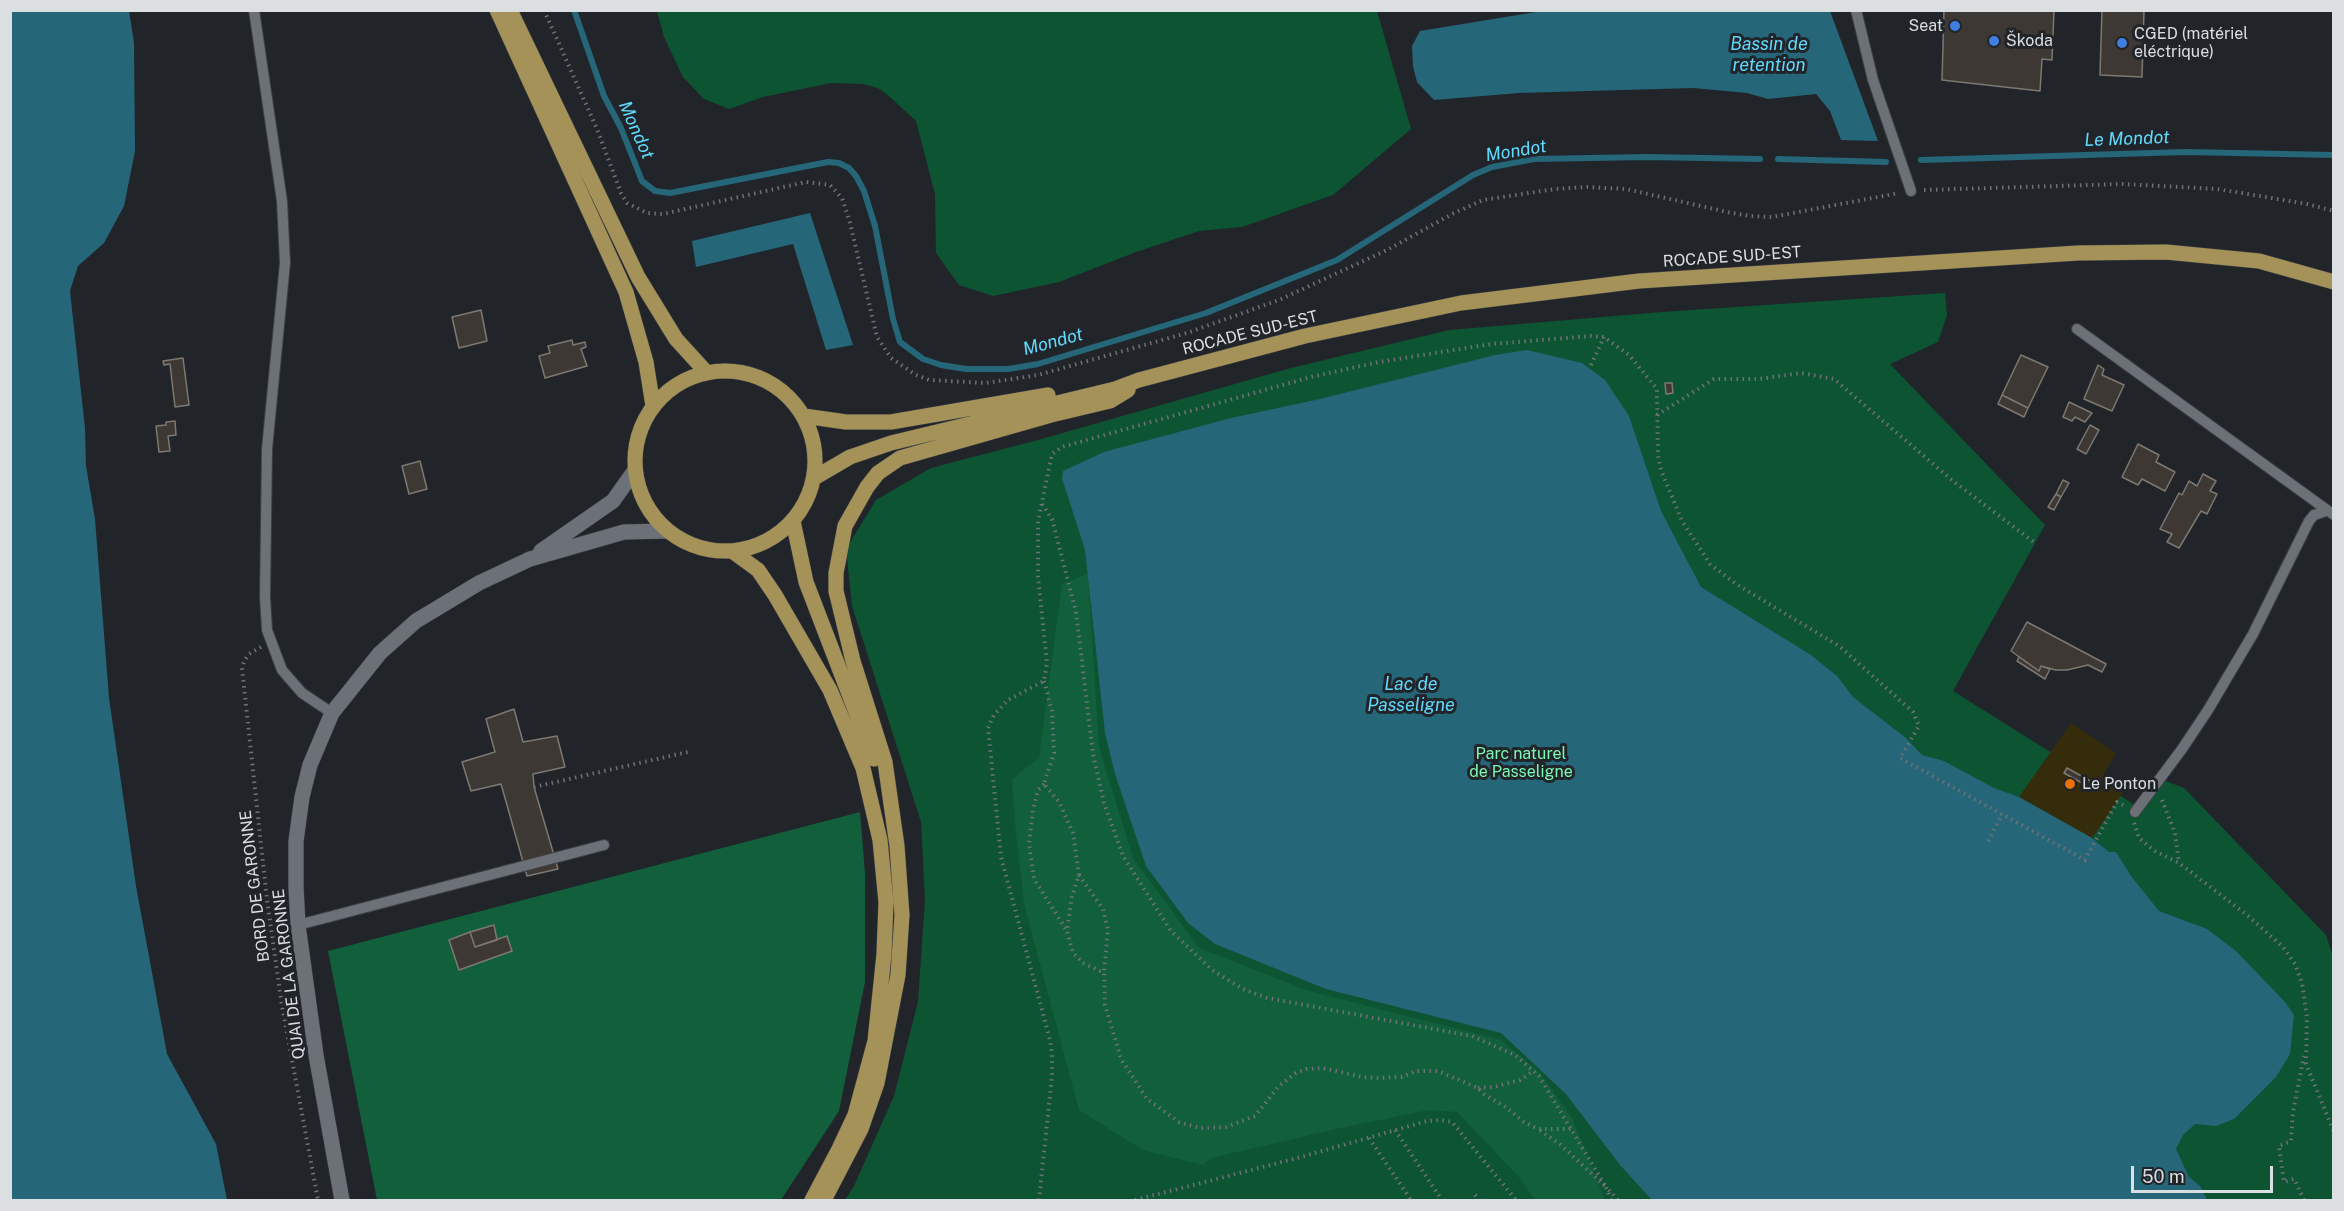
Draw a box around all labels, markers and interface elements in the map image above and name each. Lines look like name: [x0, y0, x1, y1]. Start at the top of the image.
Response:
place label: Seat: [1909, 16, 1943, 36]
marker: Seat: [1948, 19, 1962, 33]
place label: CGED (matériel eléctrique): [2134, 24, 2248, 62]
place label: Škoda: [2006, 31, 2053, 51]
water label: Bassin de retention: [1730, 33, 1808, 76]
marker: Škoda: [1987, 34, 2001, 48]
marker: CGED (matériel eléctrique): [2115, 36, 2129, 50]
water label: Mondot: [614, 97, 658, 163]
water label: Le Mondot: [2084, 127, 2170, 151]
water label: Mondot: [1484, 136, 1548, 166]
street label: ROCADE SUD-EST: [1662, 243, 1802, 271]
street label: ROCADE SUD-EST: [1181, 307, 1319, 359]
water label: Mondot: [1020, 324, 1086, 360]
water label: Lac de Passeligne: [1367, 673, 1455, 716]
park label: Parc naturel de Passeligne: [1469, 744, 1573, 782]
place label: Le Ponton: [2082, 774, 2156, 794]
marker: Le Ponton: [2063, 777, 2077, 791]
street label: BORD DE GARONNE: [236, 809, 274, 963]
street label: QUAI DE LA GARONNE: [269, 888, 309, 1060]
scale bar: [2134, 1154, 2276, 1192]
text: 50 m: [2142, 1166, 2185, 1187]

